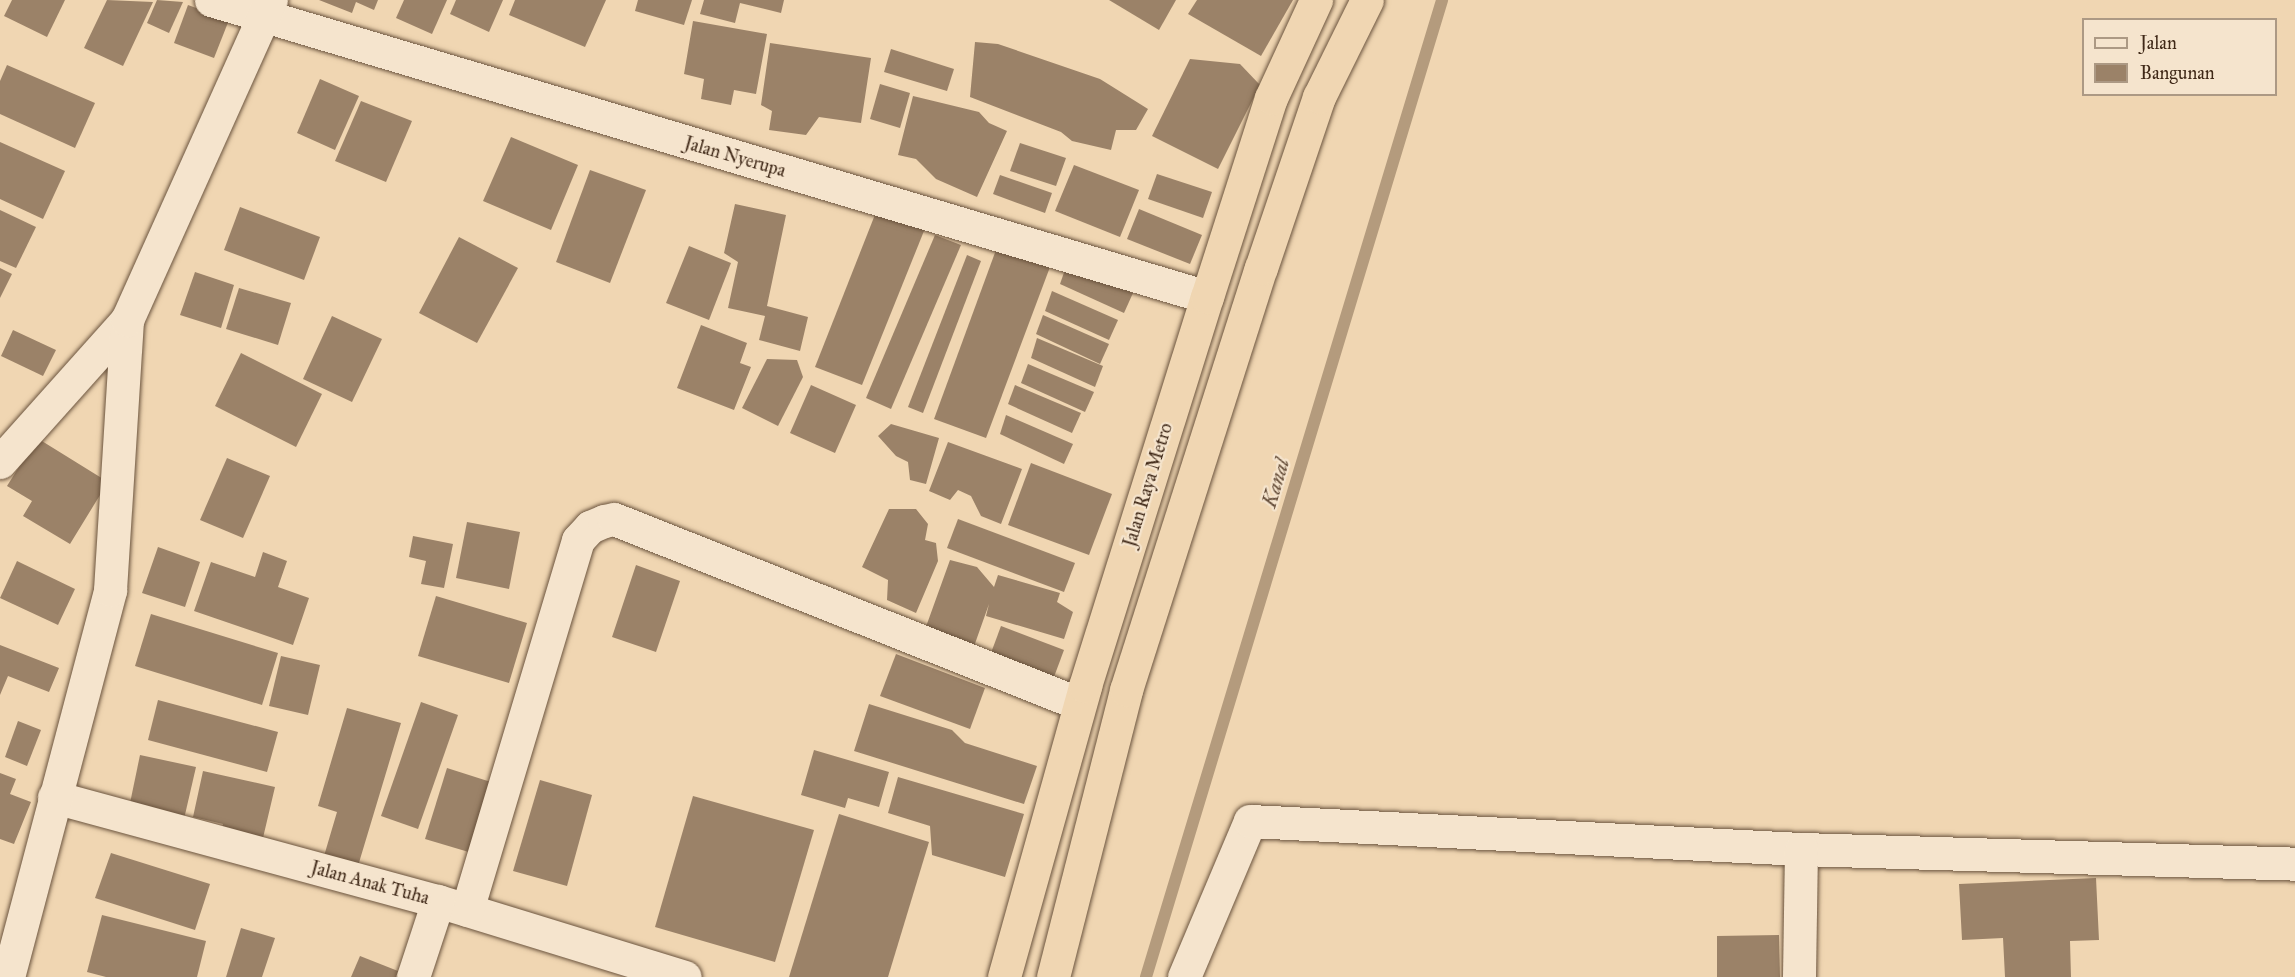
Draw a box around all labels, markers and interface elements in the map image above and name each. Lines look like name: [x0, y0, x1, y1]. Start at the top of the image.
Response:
legend: [2082, 18, 2277, 96]
text: Jalan: [2140, 32, 2177, 54]
text: Bangunan: [2140, 62, 2215, 84]
street label: Jalan Nyerupa: [682, 132, 788, 182]
street label: Jalan Raya Metro: [1119, 420, 1177, 550]
water label: Kanal: [1257, 456, 1295, 510]
street label: Jalan Anak Tuha: [309, 857, 431, 909]

